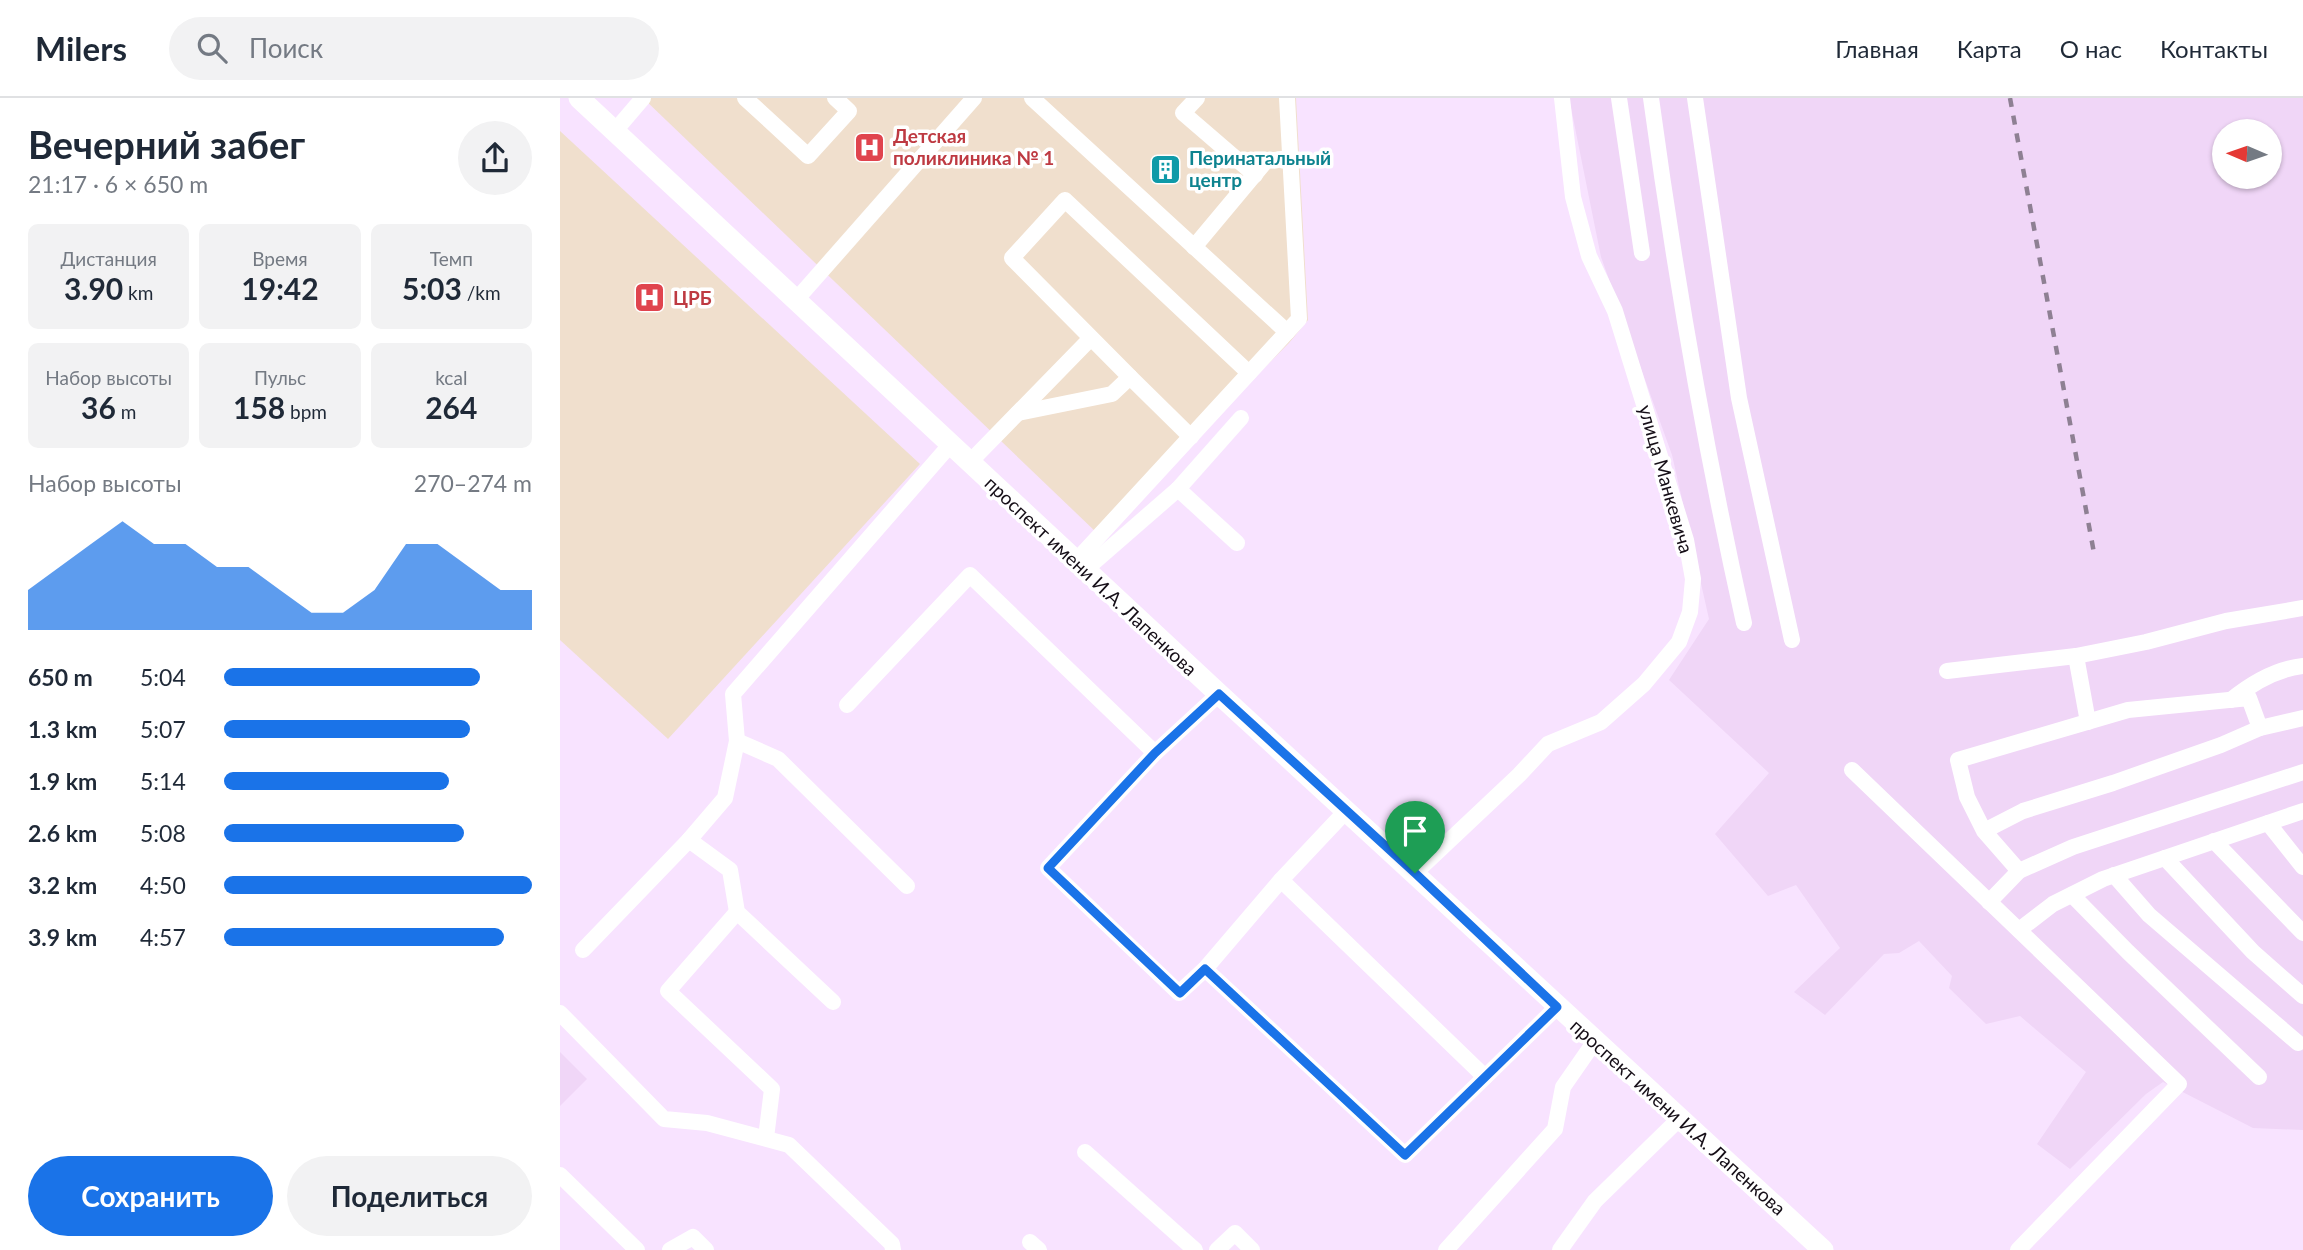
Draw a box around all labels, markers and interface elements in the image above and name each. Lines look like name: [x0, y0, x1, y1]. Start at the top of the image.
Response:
search box: [169, 17, 659, 80]
text: Milers: [35, 28, 127, 68]
icon: search: [193, 29, 231, 67]
text: Поиск: [249, 32, 323, 64]
text: Главная: [1835, 34, 1919, 63]
text: Карта: [1957, 34, 2022, 63]
text: О нас: [2060, 34, 2122, 63]
text: Контакты: [2160, 34, 2268, 63]
north arrow: [2212, 119, 2282, 189]
map controls: [2212, 119, 2282, 189]
text: Вечерний забег: [28, 121, 305, 167]
button: share: [458, 121, 532, 195]
place label: Детская поликлиника № 1: [893, 124, 1054, 169]
hospital icon: Детская поликлиника № 1: [853, 130, 887, 164]
place label: Перинатальный центр: [1189, 146, 1331, 191]
building icon: Перинатальный центр: [1149, 152, 1183, 186]
text: 21:17 · 6 × 650 m: [28, 170, 208, 198]
text: Дистанция: [61, 247, 157, 270]
text: Время: [252, 247, 308, 270]
text: Темп: [430, 247, 473, 270]
text: 3.90: [64, 270, 123, 306]
text: 19:42: [241, 270, 319, 306]
text: 5:03: [402, 270, 462, 306]
text: km: [123, 281, 153, 304]
text: /km: [462, 281, 501, 304]
hospital icon: ЦРБ: [633, 281, 667, 315]
place label: ЦРБ: [673, 286, 712, 309]
text: Набор высоты: [45, 366, 172, 389]
text: Пульс: [254, 366, 306, 389]
text: kcal: [435, 366, 467, 389]
text: 36: [81, 389, 116, 425]
text: 158: [233, 389, 285, 425]
text: 264: [425, 389, 477, 425]
text: m: [116, 400, 136, 423]
text: bpm: [285, 400, 327, 423]
street label: улица Манкевича: [1634, 402, 1699, 556]
text: Набор высоты: [28, 469, 182, 497]
text: 270–274 m: [414, 469, 532, 497]
street label: проспект имени И.А. Лапенкова: [980, 471, 1202, 680]
text: 650 m: [28, 663, 93, 691]
text: 5:04: [140, 663, 186, 691]
text: 1.3 km: [28, 715, 97, 743]
text: 5:07: [140, 715, 186, 743]
text: 1.9 km: [28, 767, 97, 795]
text: 5:14: [140, 767, 186, 795]
pin: [1385, 801, 1445, 873]
icon: arrive: [1396, 812, 1434, 850]
text: 2.6 km: [28, 819, 97, 847]
text: 5:08: [140, 819, 186, 847]
text: 3.2 km: [28, 871, 97, 899]
text: 4:50: [140, 871, 186, 899]
text: 3.9 km: [28, 923, 97, 951]
text: 4:57: [140, 923, 186, 951]
street label: проспект имени И.А. Лапенкова: [1566, 1014, 1791, 1219]
button: Сохранить: [28, 1156, 273, 1236]
button: Поделиться: [287, 1156, 532, 1236]

